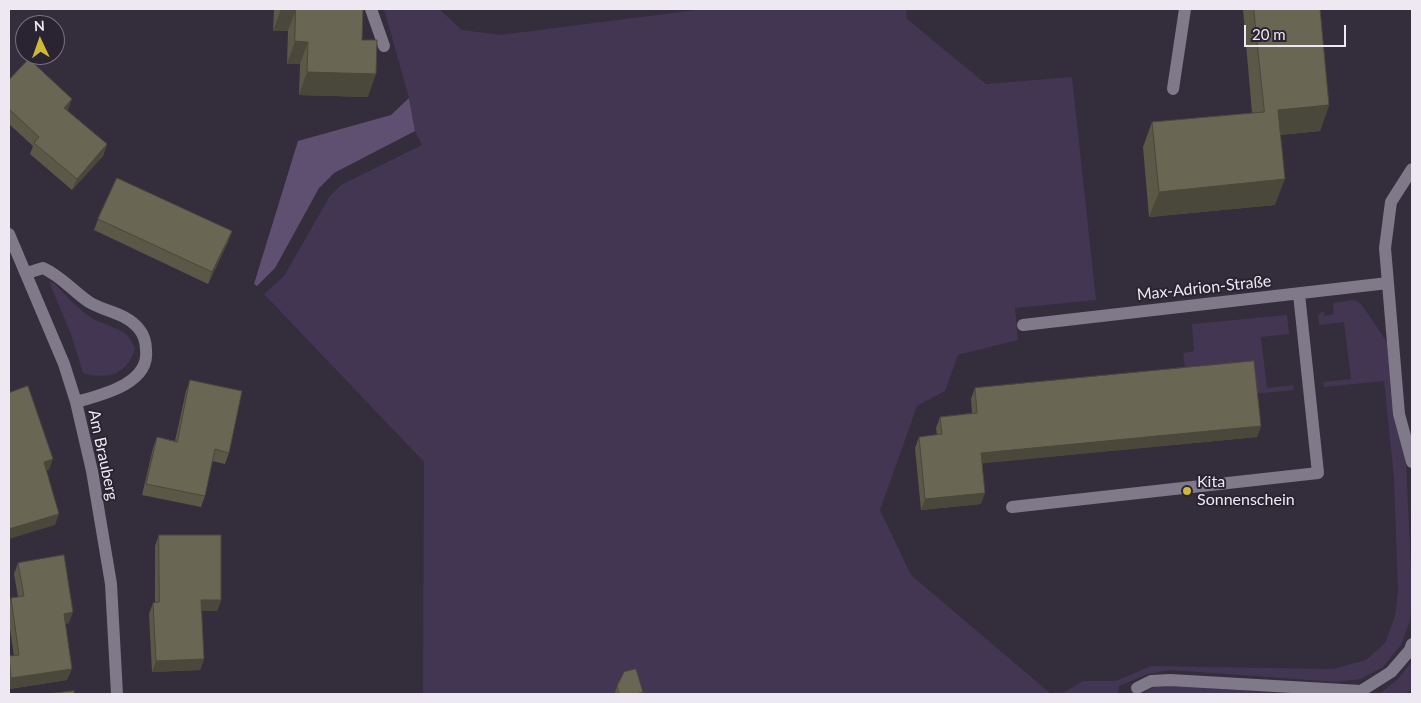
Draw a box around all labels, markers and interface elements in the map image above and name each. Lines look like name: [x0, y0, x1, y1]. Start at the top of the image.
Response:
north arrow: [15, 15, 65, 65]
scale bar: [1246, 15, 1348, 47]
text: N: [33, 17, 45, 34]
text: 20 m: [1252, 25, 1286, 43]
street label: Max-Adrion-Straße: [1136, 271, 1272, 305]
street label: Am Brauberg: [84, 408, 122, 502]
place label: Kita Sonnenschein: [1197, 472, 1295, 510]
marker: Kita Sonnenschein: [1181, 485, 1193, 497]

